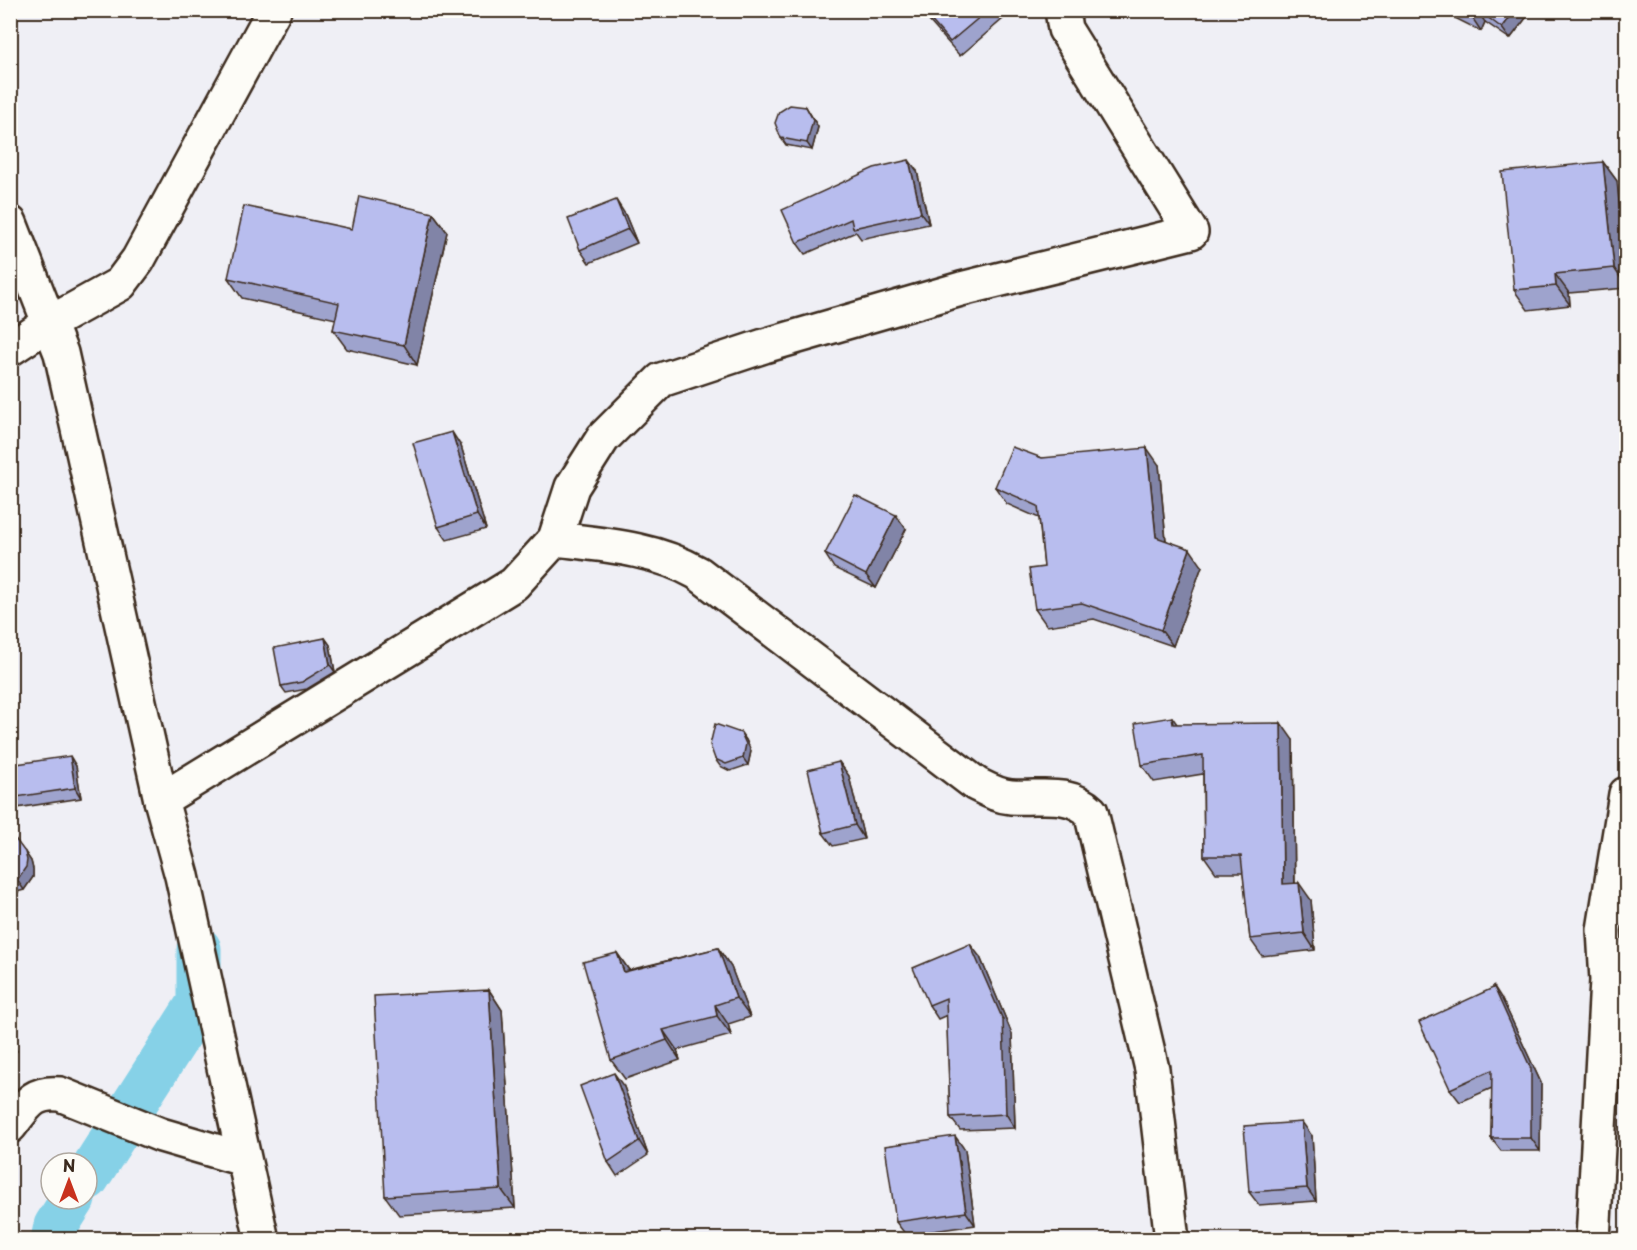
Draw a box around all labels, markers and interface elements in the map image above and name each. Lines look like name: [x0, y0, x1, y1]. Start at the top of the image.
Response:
north arrow: [39, 1151, 99, 1211]
text: N: [63, 1153, 75, 1177]

